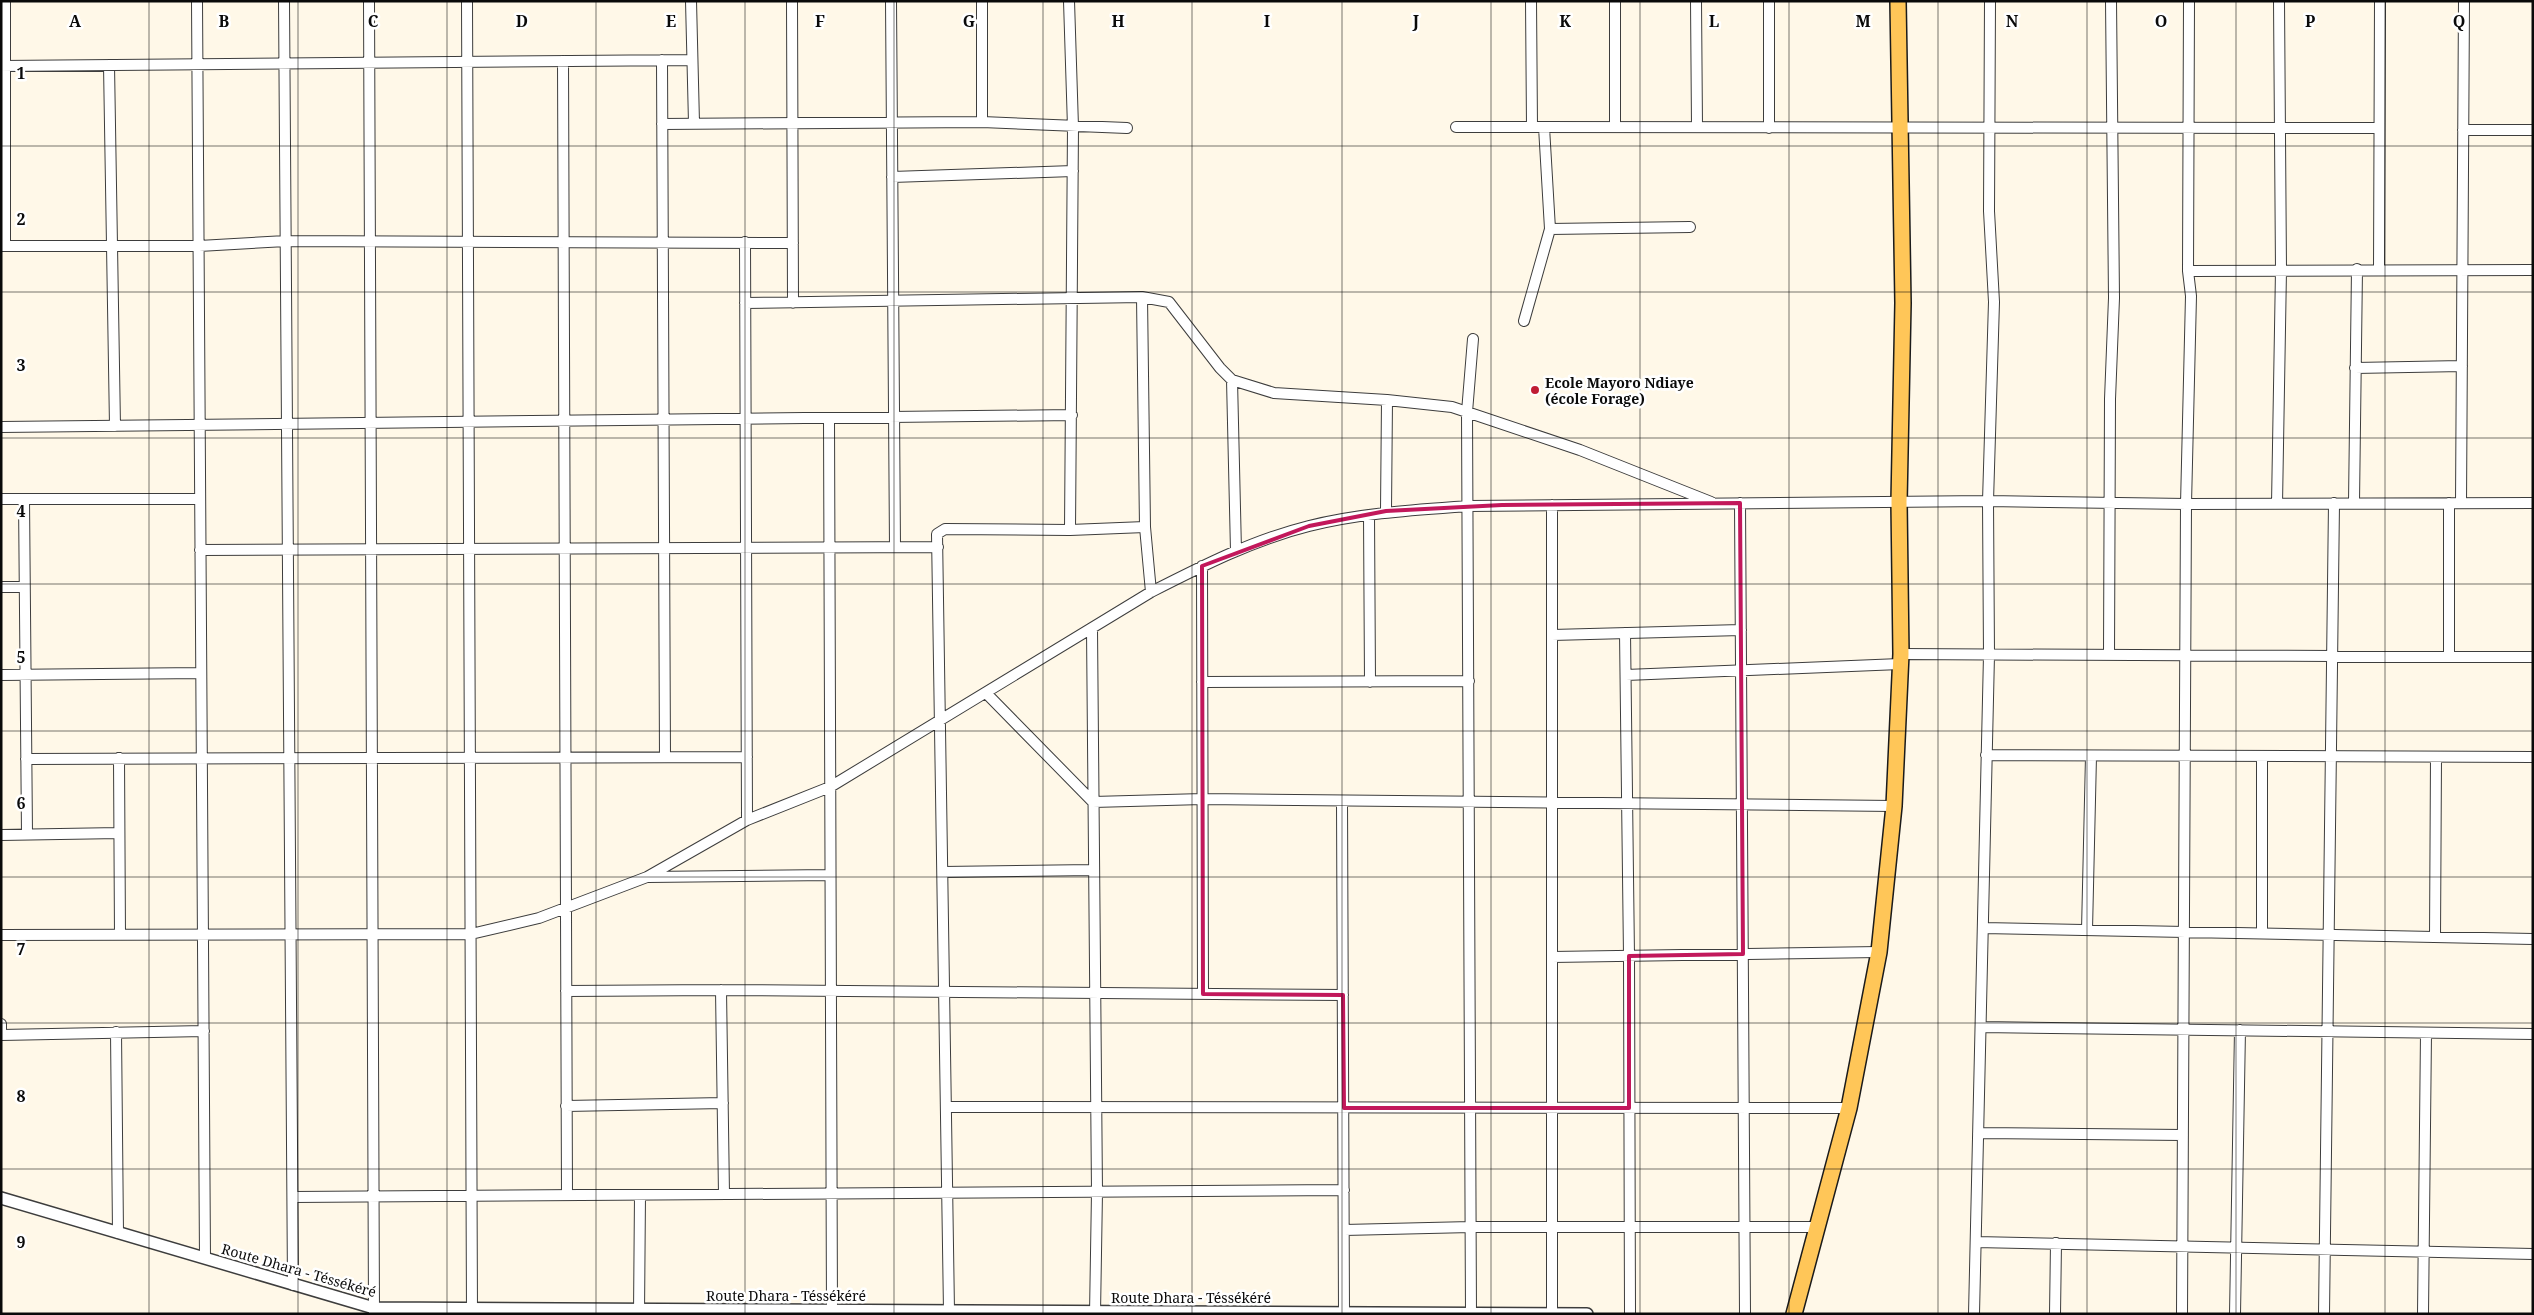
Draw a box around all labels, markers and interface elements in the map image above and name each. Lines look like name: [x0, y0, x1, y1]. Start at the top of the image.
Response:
text: A: [69, 10, 82, 32]
text: B: [219, 10, 230, 32]
text: C: [368, 10, 379, 32]
text: D: [516, 10, 528, 32]
text: E: [666, 10, 676, 32]
text: F: [815, 10, 825, 32]
text: G: [963, 10, 975, 32]
text: H: [1111, 10, 1125, 32]
text: I: [1264, 10, 1270, 32]
text: J: [1412, 10, 1420, 32]
text: K: [1559, 10, 1571, 32]
text: L: [1709, 10, 1719, 32]
text: M: [1855, 10, 1871, 32]
text: N: [2006, 10, 2019, 32]
text: O: [2155, 10, 2167, 32]
text: P: [2305, 10, 2315, 32]
text: Q: [2453, 10, 2465, 32]
text: 1: [16, 62, 26, 84]
text: 2: [16, 208, 26, 230]
text: 3: [16, 354, 26, 376]
place label: Ecole Mayoro Ndiaye (école Forage): [1545, 373, 1694, 408]
marker: Ecole Mayoro Ndiaye (école Forage): [1529, 384, 1541, 396]
text: 4: [16, 500, 26, 522]
text: 5: [16, 646, 26, 668]
text: 6: [16, 792, 26, 814]
text: 7: [16, 938, 26, 960]
text: 8: [16, 1085, 26, 1107]
text: 9: [16, 1231, 26, 1253]
street label: Route Dhara - Téssékéré: [220, 1239, 378, 1301]
street label: Route Dhara - Téssékéré: [706, 1286, 866, 1305]
street label: Route Dhara - Téssékéré: [1111, 1288, 1271, 1307]

